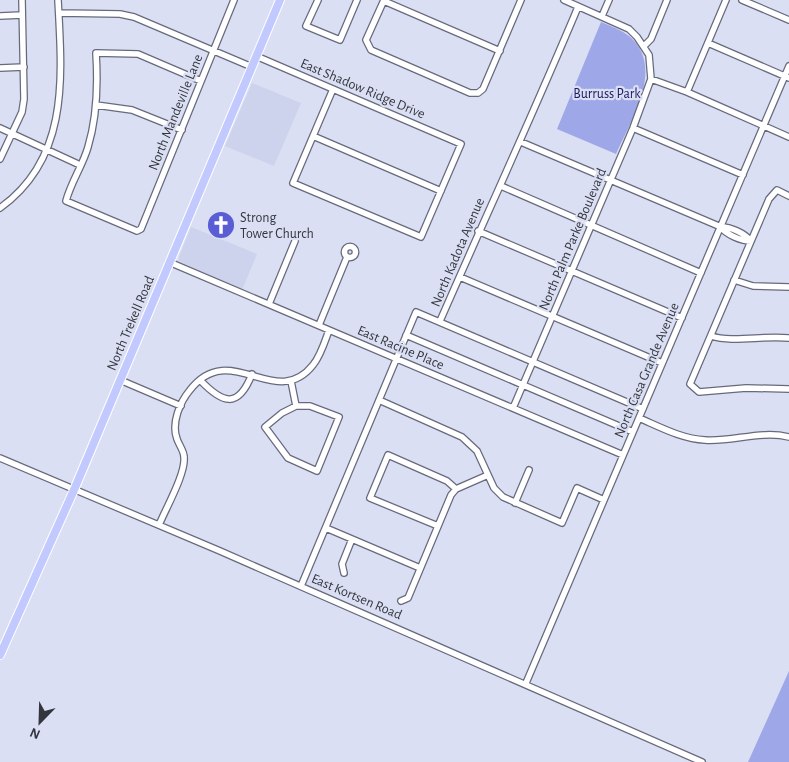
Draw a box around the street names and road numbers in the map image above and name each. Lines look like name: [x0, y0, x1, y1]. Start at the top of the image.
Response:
street label: North Mandeville Lane: [146, 52, 206, 172]
street label: East Shadow Ridge Drive: [298, 56, 427, 122]
street label: North Palm Parke Boulevard: [537, 166, 609, 312]
street label: North Kadota Avenue: [429, 196, 487, 309]
street label: North Trekell Road: [105, 274, 157, 373]
street label: North Casa Grande Avenue: [612, 301, 682, 440]
street label: East Racine Place: [355, 323, 446, 372]
street label: East Kortsen Road: [309, 572, 404, 622]

